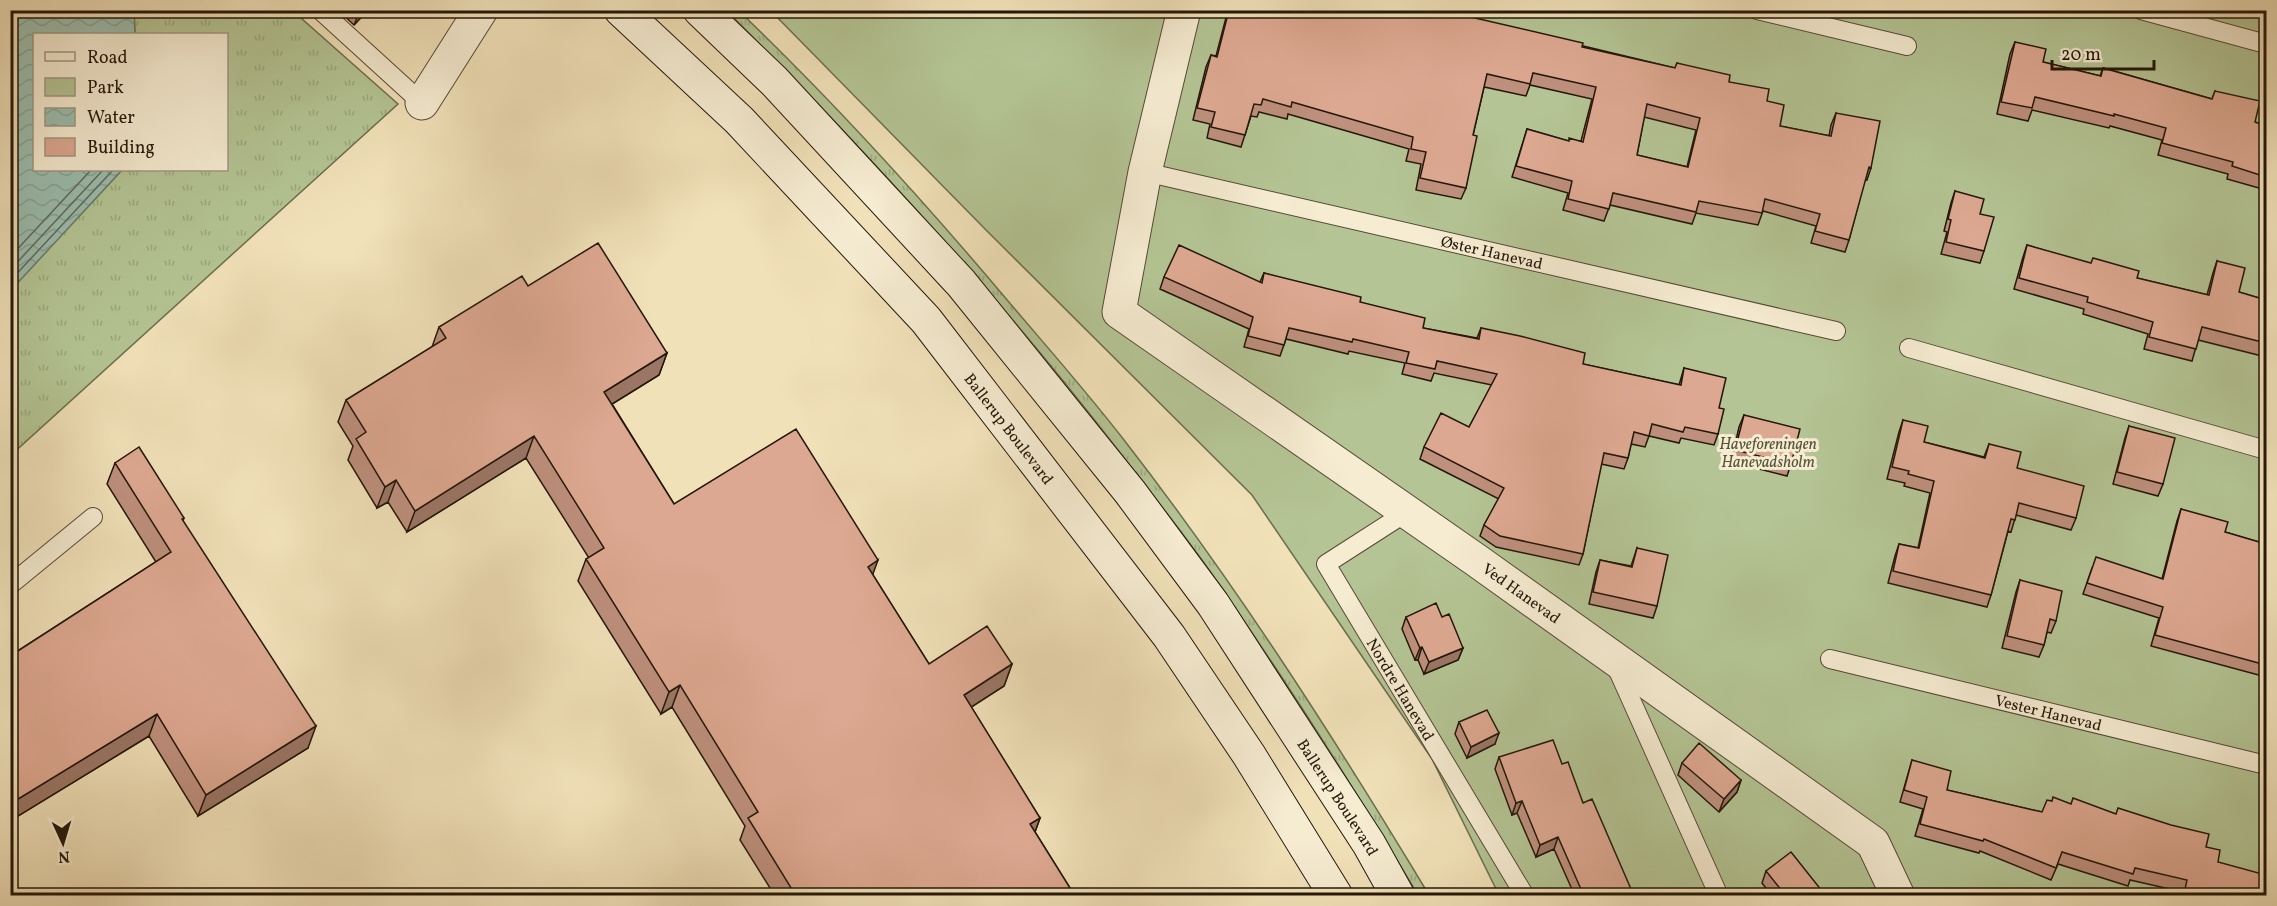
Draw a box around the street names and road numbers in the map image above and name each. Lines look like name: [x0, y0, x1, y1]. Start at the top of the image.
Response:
street label: Øster Hanevad: [1438, 231, 1545, 276]
street label: Ballerup Boulevard: [958, 369, 1058, 490]
street label: Ved Hanevad: [1477, 559, 1564, 630]
street label: Nordre Hanevad: [1360, 635, 1439, 746]
street label: Vester Hanevad: [1992, 690, 2104, 738]
street label: Ballerup Boulevard: [1291, 735, 1382, 860]

